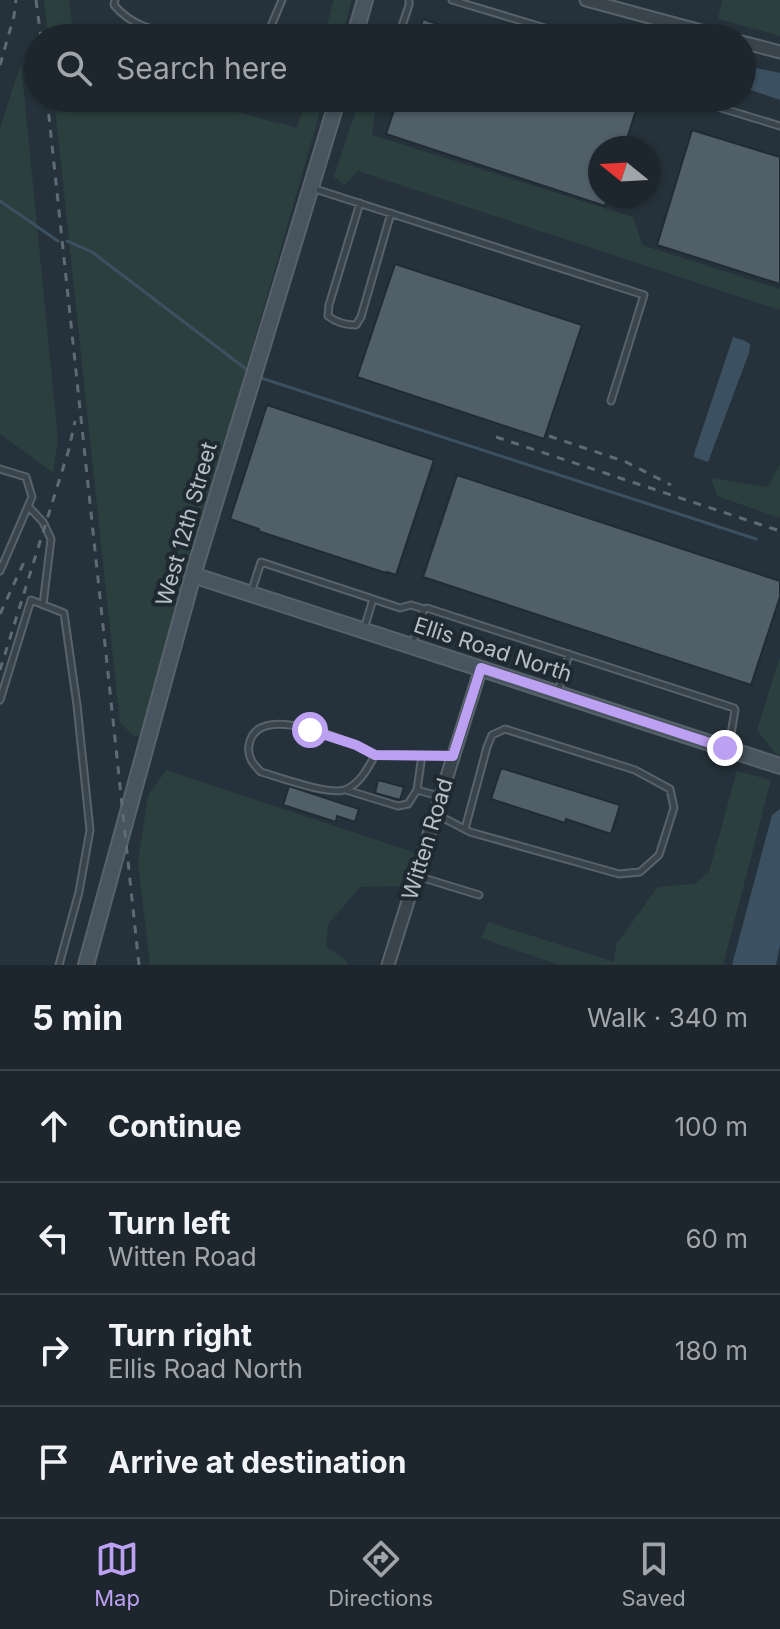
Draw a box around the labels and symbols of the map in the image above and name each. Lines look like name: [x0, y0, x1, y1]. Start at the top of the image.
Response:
north arrow: [588, 136, 660, 208]
street label: West 12th Street: [150, 439, 222, 609]
street label: Ellis Road North: [411, 611, 575, 687]
route start: [292, 712, 328, 748]
route end: [707, 730, 743, 766]
street label: Witten Road: [396, 775, 458, 903]

